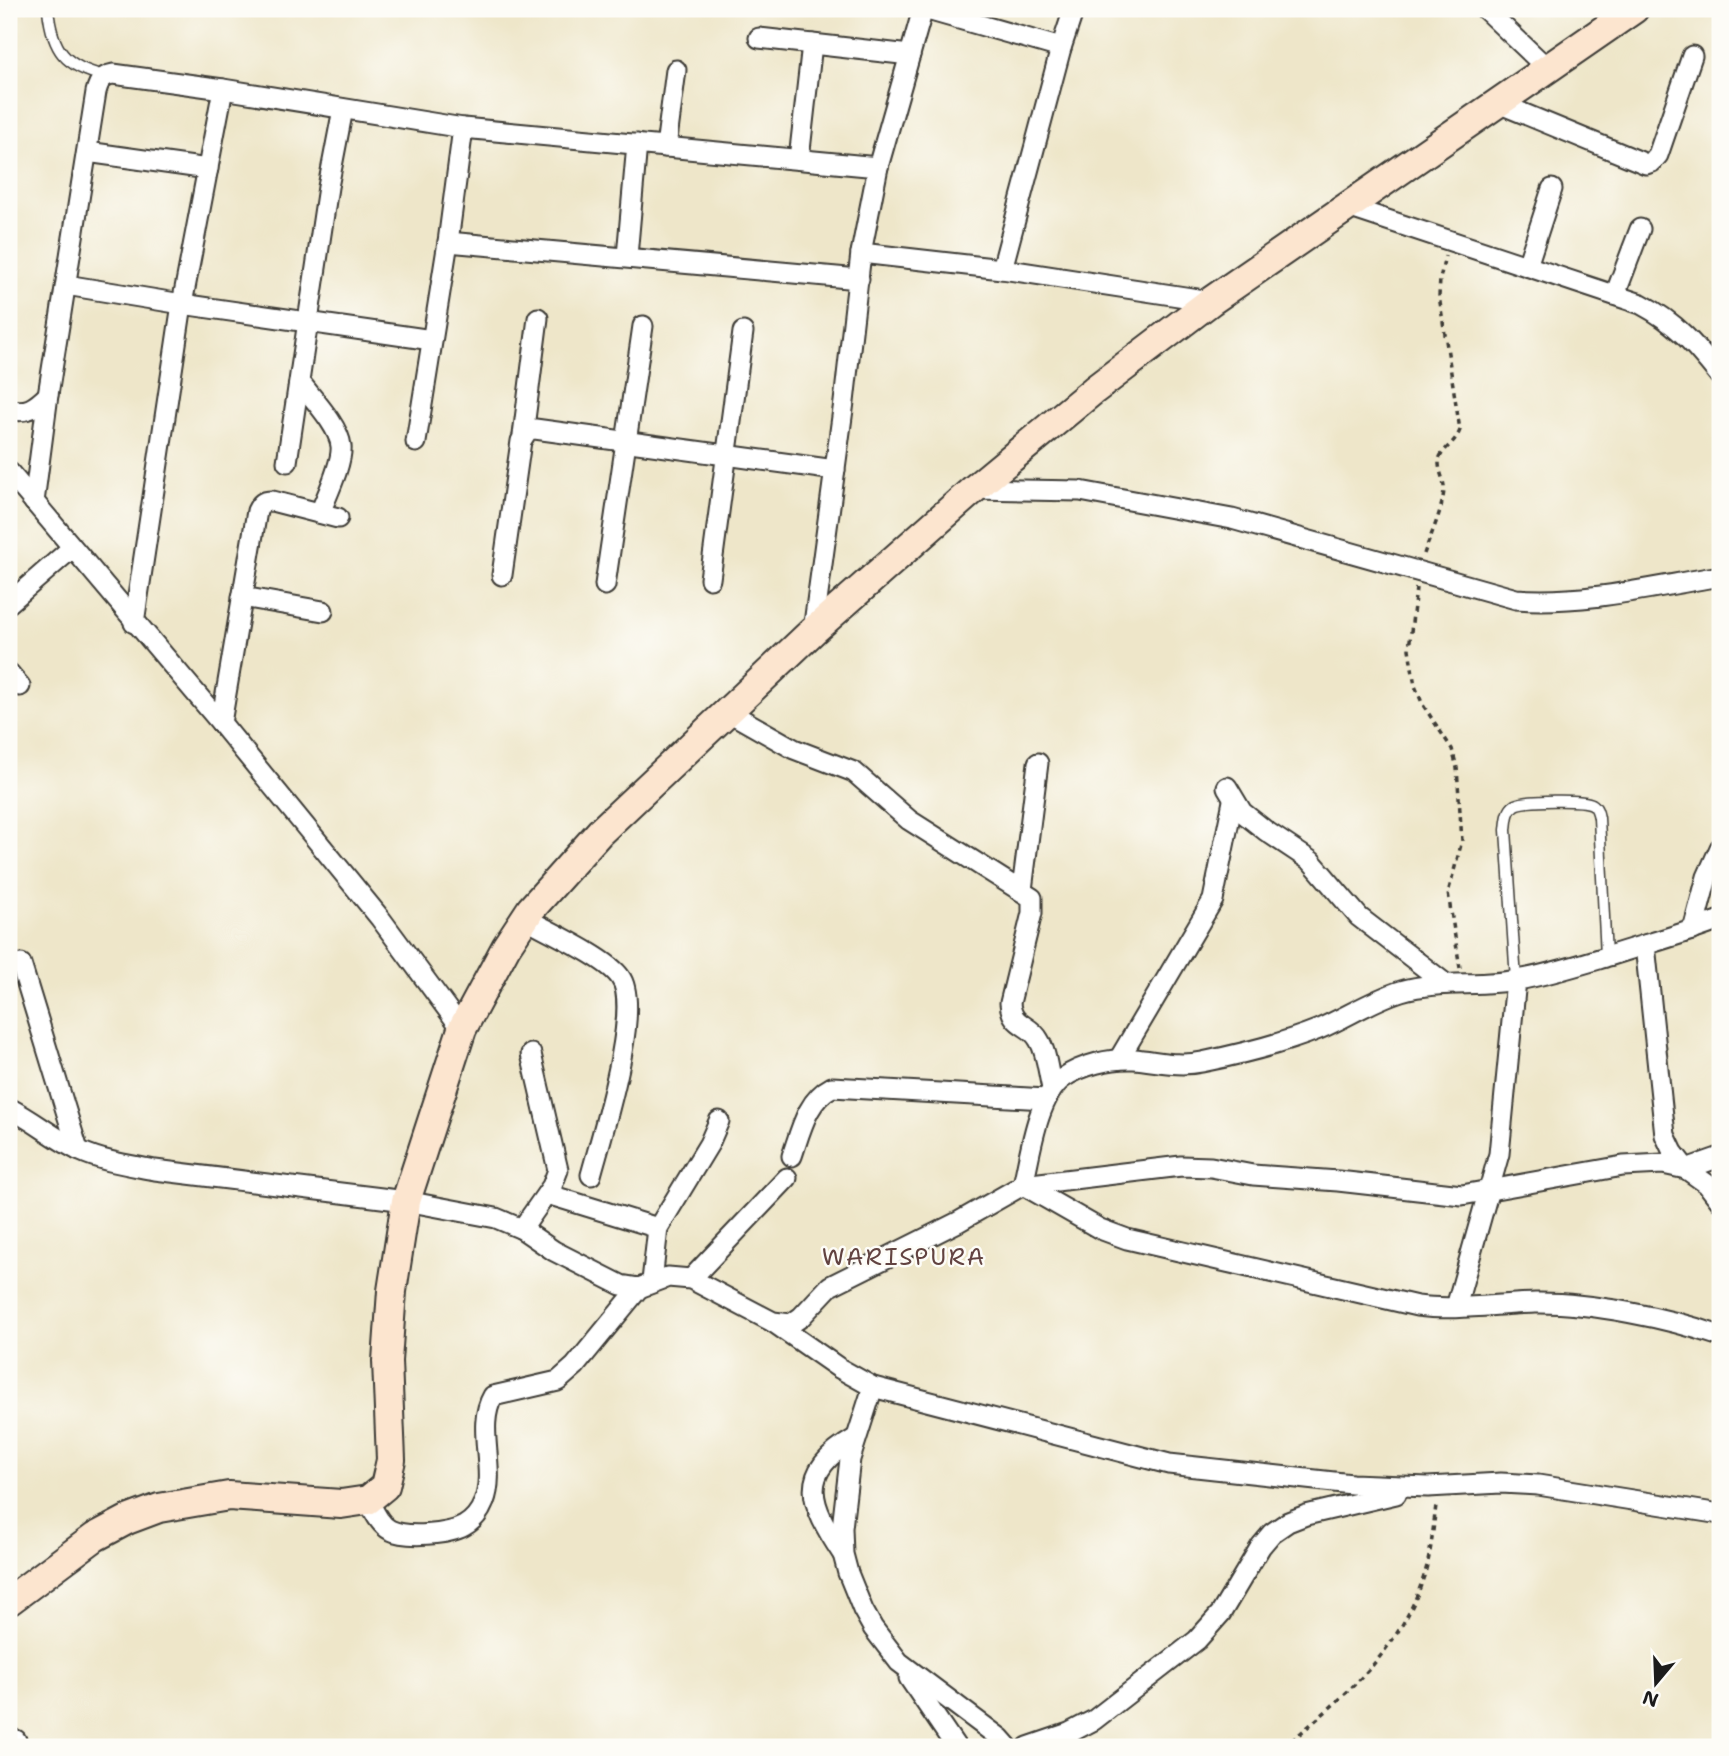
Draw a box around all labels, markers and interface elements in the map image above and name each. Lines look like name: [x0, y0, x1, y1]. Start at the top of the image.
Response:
district label: WARISPURA: [822, 1241, 986, 1273]
north arrow: [1620, 1648, 1690, 1718]
text: N: [1639, 1684, 1662, 1713]

